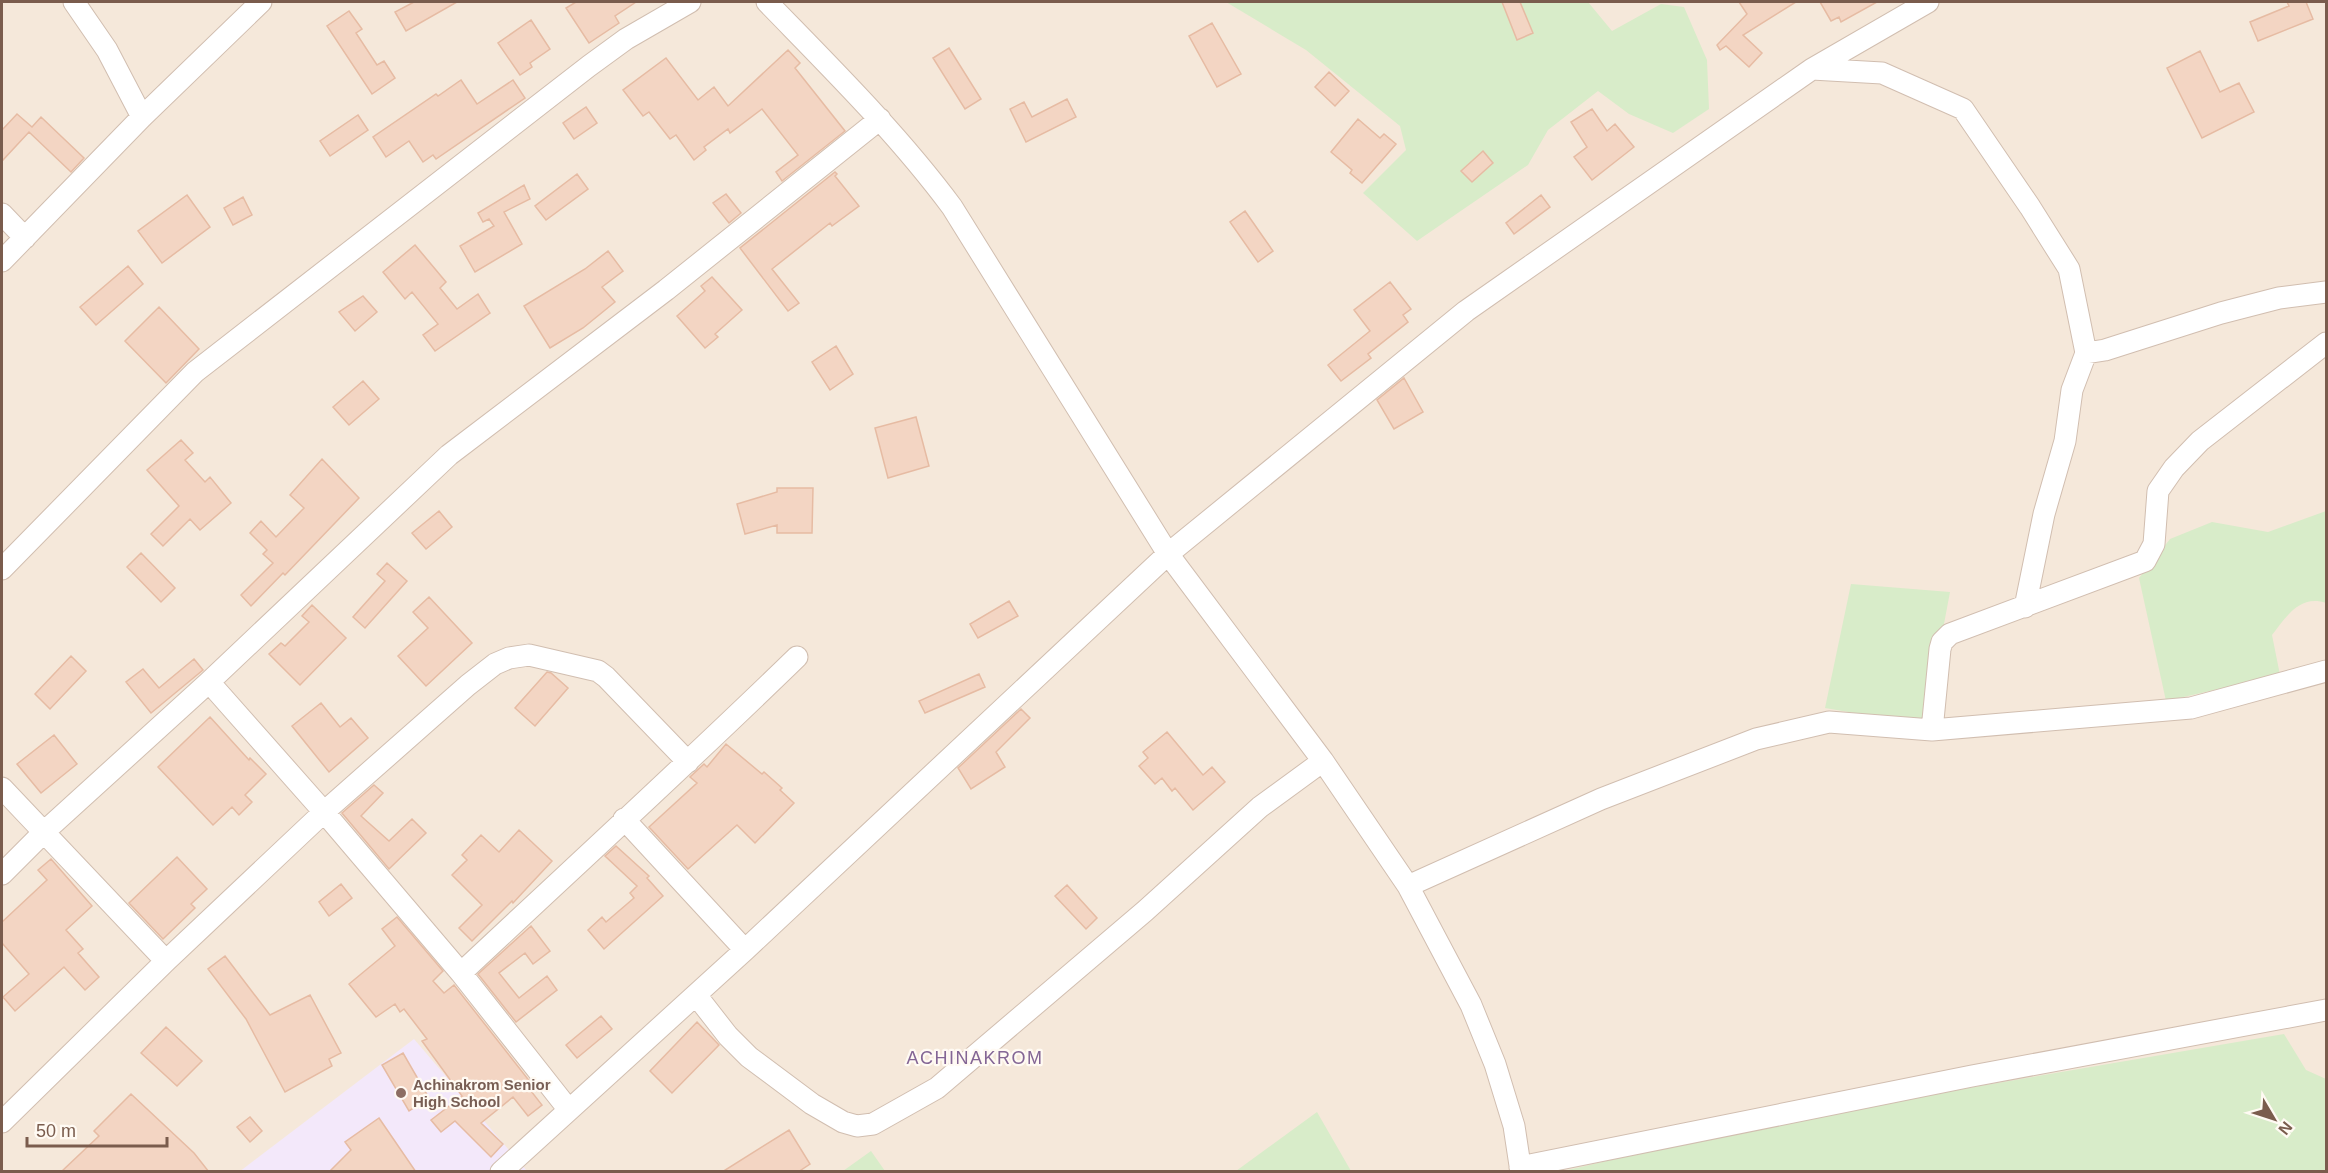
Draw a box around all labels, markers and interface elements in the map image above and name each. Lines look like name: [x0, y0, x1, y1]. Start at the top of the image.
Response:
district label: ACHINAKROM: [906, 1048, 1044, 1068]
place label: Achinakrom Senior High School: [413, 1076, 551, 1110]
marker: Achinakrom Senior High School: [394, 1086, 408, 1100]
north arrow: [2244, 1089, 2304, 1149]
scale bar: [27, 1110, 166, 1148]
text: N: [2275, 1118, 2296, 1138]
text: 50 m: [36, 1121, 76, 1141]

